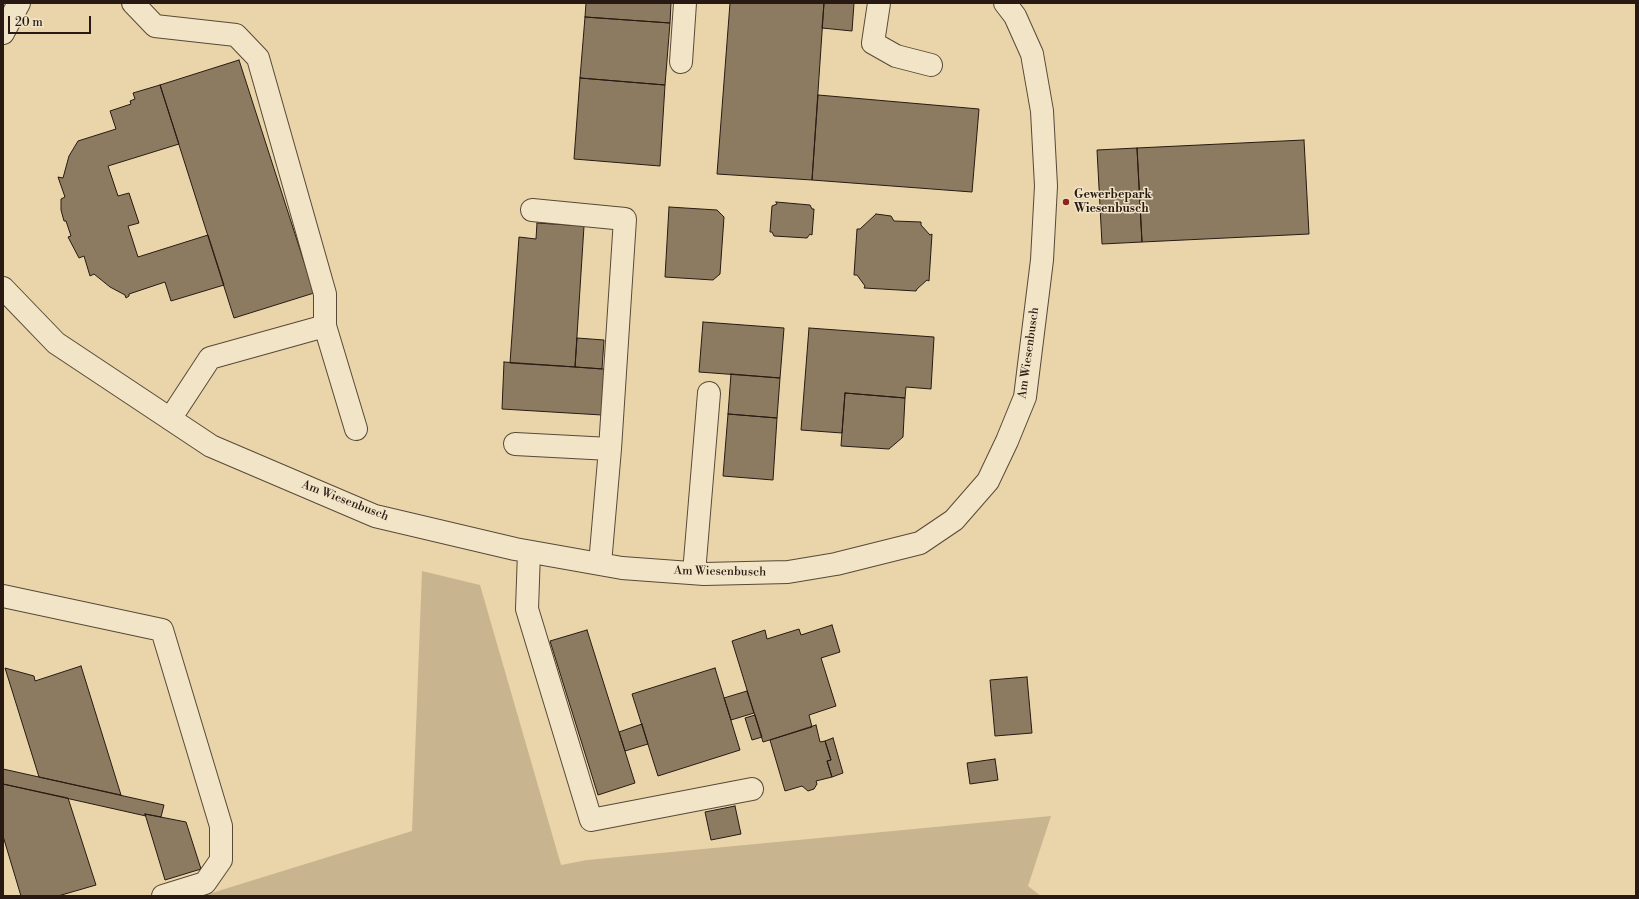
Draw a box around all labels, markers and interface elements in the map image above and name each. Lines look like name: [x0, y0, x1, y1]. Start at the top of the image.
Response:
scale bar: [10, 8, 93, 34]
text: 20 m: [15, 15, 43, 30]
place label: Gewerbepark Wiesenbusch: [1074, 188, 1152, 216]
marker: Gewerbepark Wiesenbusch: [1061, 197, 1071, 207]
street label: Am Wiesenbusch: [1015, 306, 1043, 400]
street label: Am Wiesenbusch: [299, 478, 391, 524]
street label: Am Wiesenbusch: [674, 564, 766, 580]

